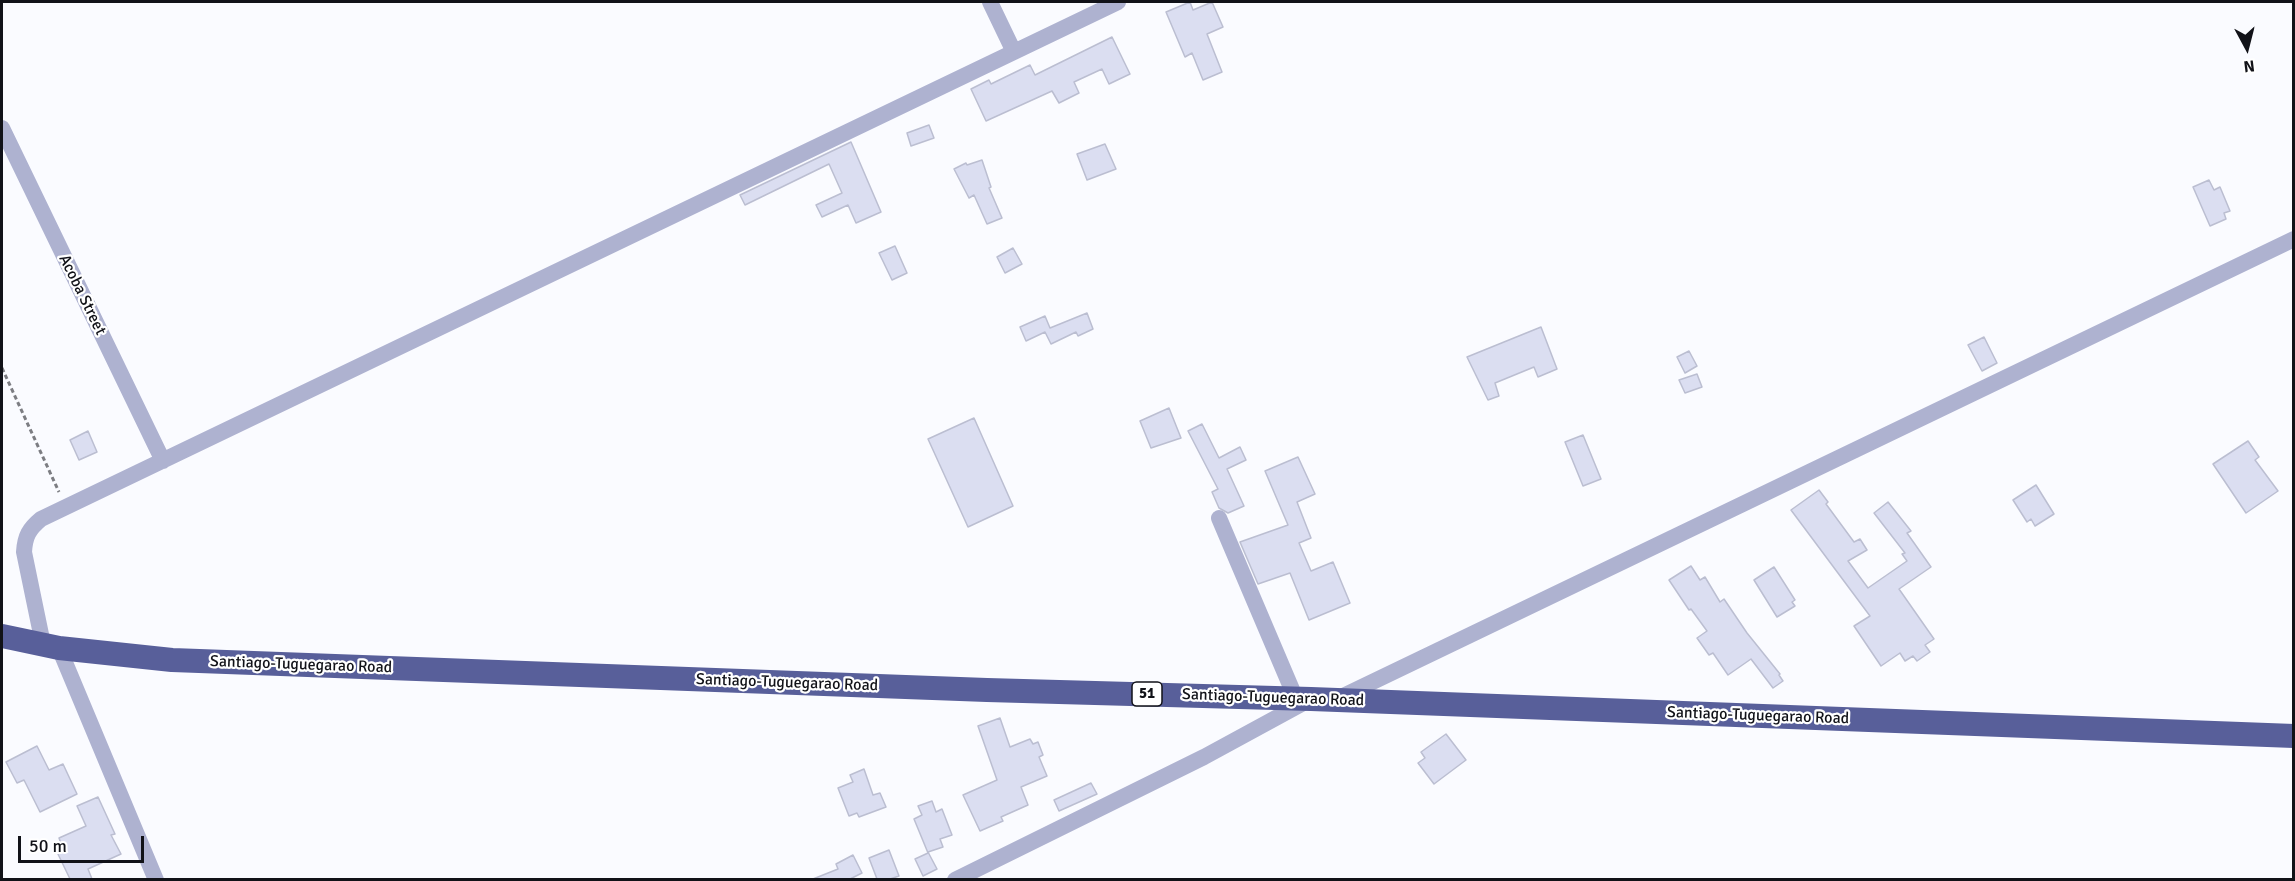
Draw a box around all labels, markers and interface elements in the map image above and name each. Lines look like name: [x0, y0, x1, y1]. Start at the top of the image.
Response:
north arrow: [2217, 18, 2277, 78]
text: N: [2242, 55, 2256, 76]
street label: Acoba Street: [54, 252, 110, 338]
street label: Santiago-Tuguegarao Road: [210, 652, 392, 678]
street label: Santiago-Tuguegarao Road: [696, 670, 878, 696]
road number: 51: [1132, 682, 1162, 706]
street label: Santiago-Tuguegarao Road: [1182, 685, 1364, 711]
street label: Santiago-Tuguegarao Road: [1667, 703, 1849, 729]
scale bar: [21, 824, 147, 862]
text: 50 m: [29, 835, 67, 857]

